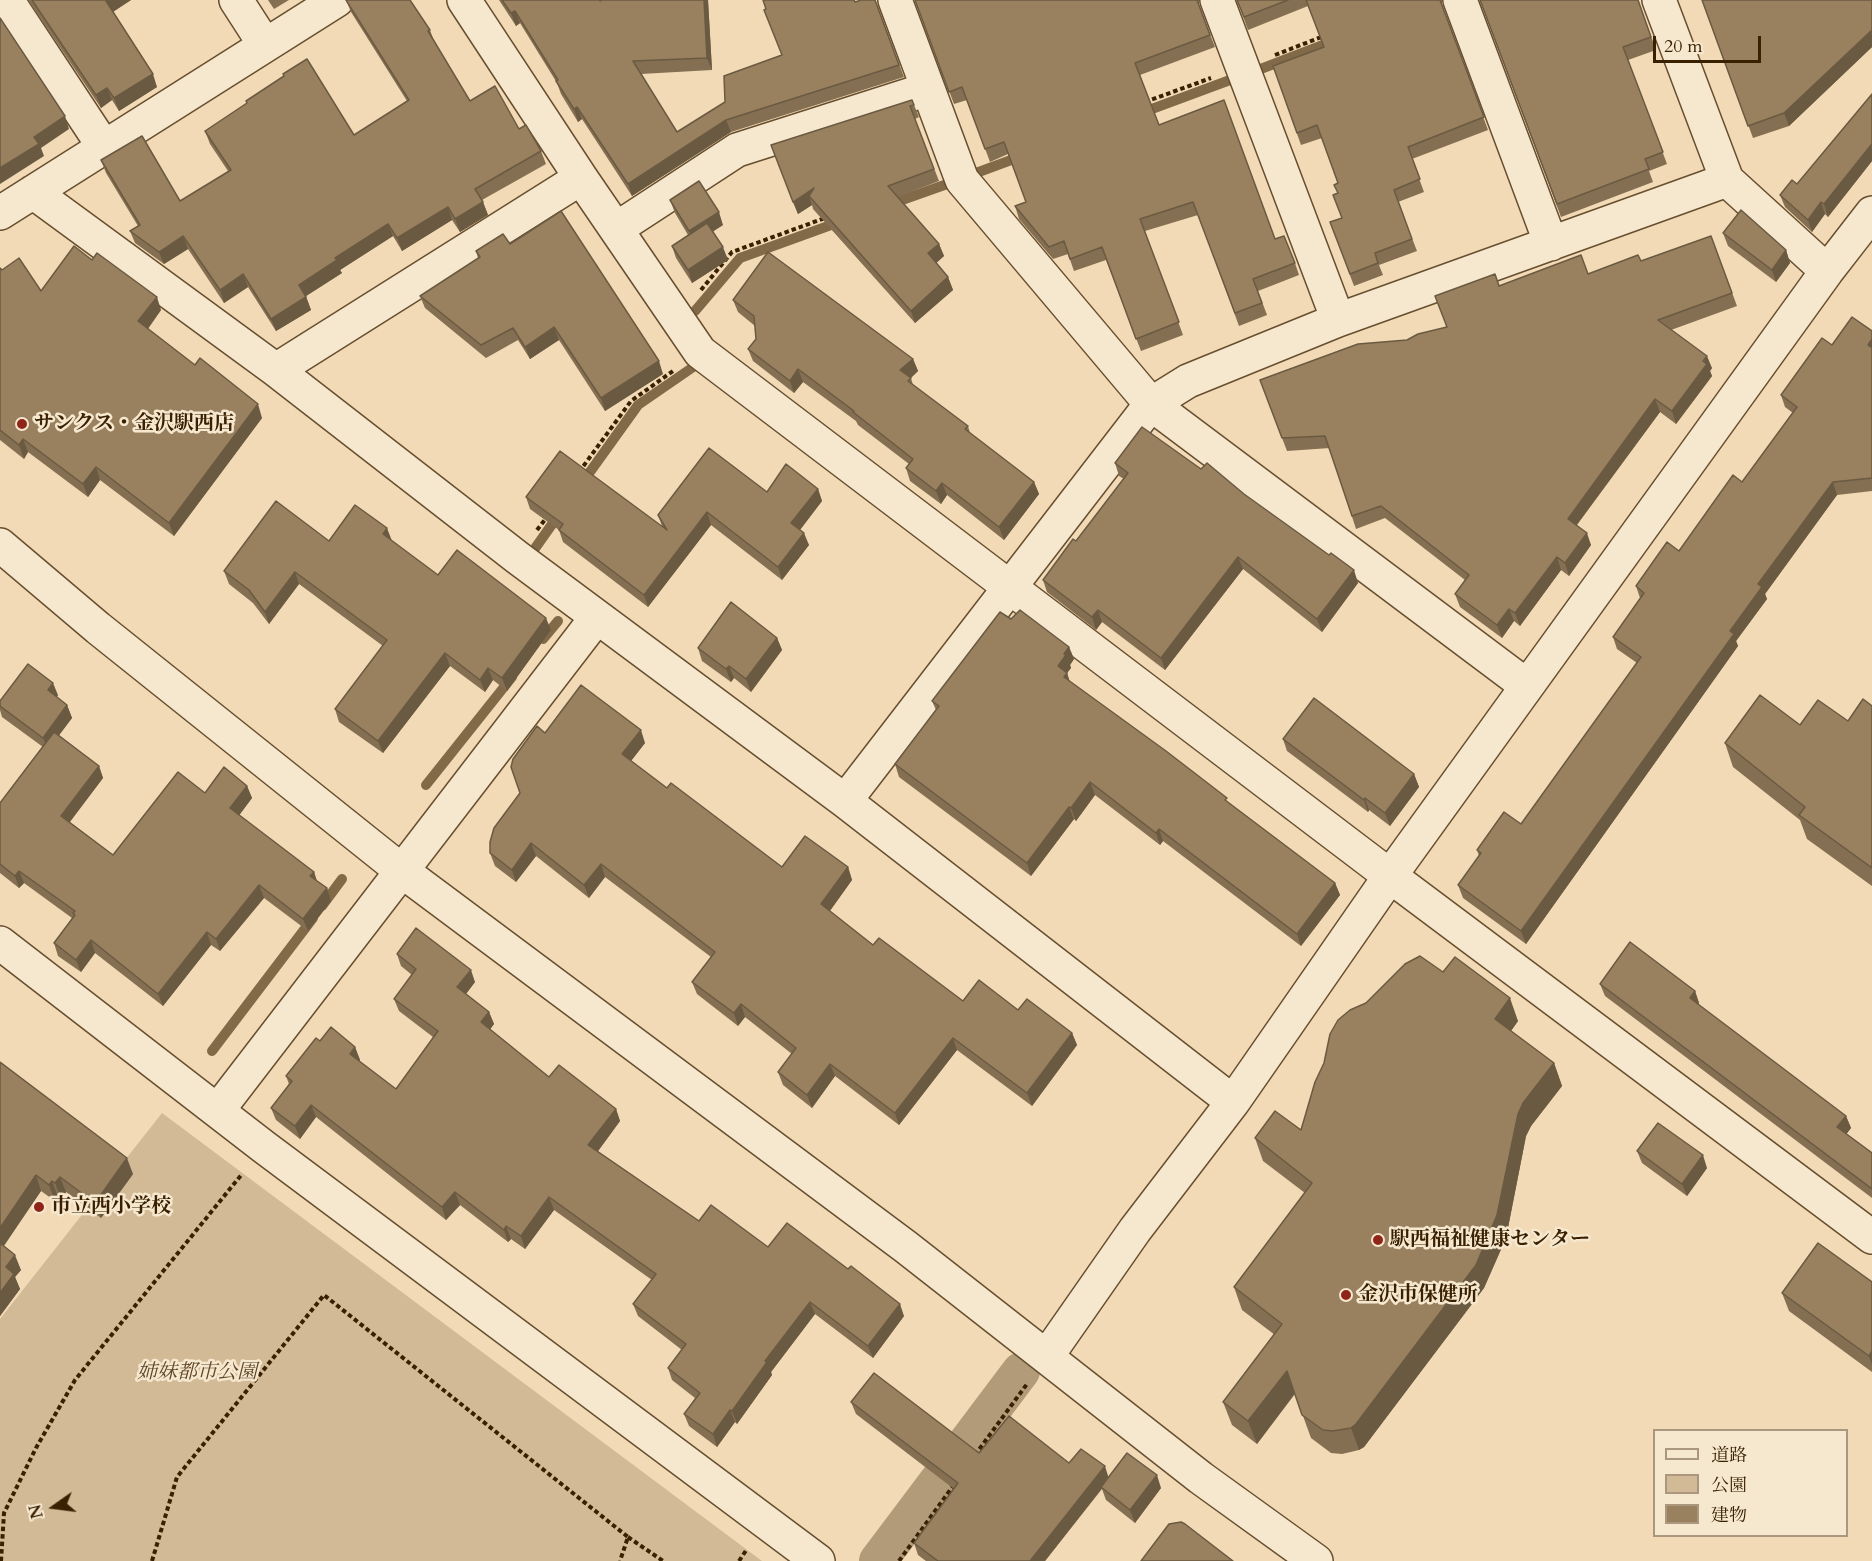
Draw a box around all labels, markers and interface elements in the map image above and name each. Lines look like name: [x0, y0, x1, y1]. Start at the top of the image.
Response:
scale bar: [1656, 24, 1764, 62]
text: 20 m: [1664, 34, 1703, 59]
place label: サンクス・金沢駅西店: [34, 412, 234, 436]
marker: サンクス・金沢駅西店: [15, 417, 29, 431]
place label: 市立西小学校: [51, 1195, 171, 1219]
marker: 市立西小学校: [32, 1200, 46, 1214]
place label: 駅西福祉健康センター: [1390, 1228, 1590, 1252]
marker: 駅西福祉健康センター: [1371, 1233, 1385, 1247]
place label: 金沢市保健所: [1358, 1283, 1478, 1307]
marker: 金沢市保健所: [1339, 1288, 1353, 1302]
park label: 姉妹都市公園: [137, 1361, 257, 1385]
legend: [1653, 1429, 1848, 1537]
text: 道路: [1711, 1443, 1747, 1468]
text: 公園: [1711, 1473, 1747, 1498]
north arrow: [24, 1477, 84, 1537]
text: N: [24, 1502, 49, 1521]
text: 建物: [1711, 1503, 1747, 1528]

